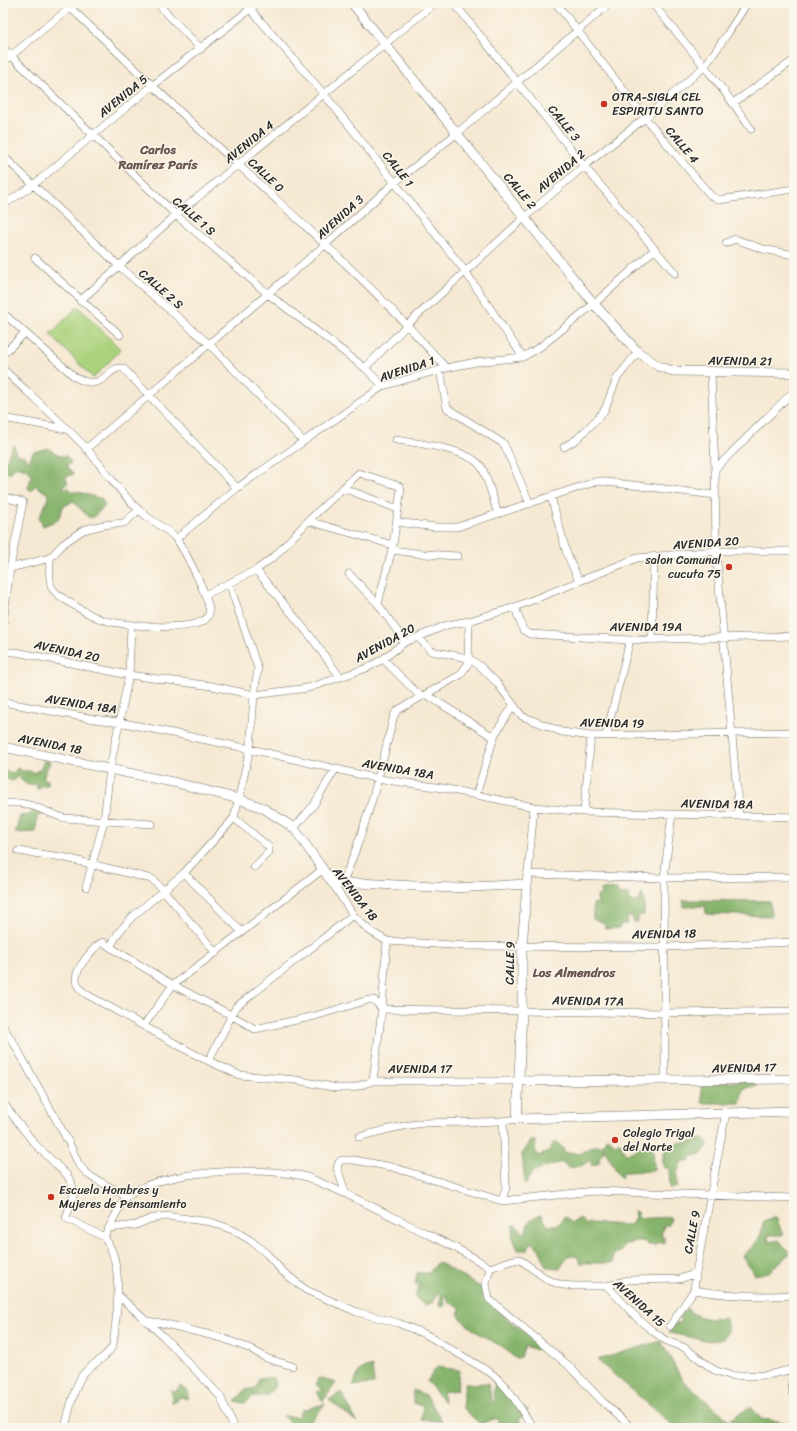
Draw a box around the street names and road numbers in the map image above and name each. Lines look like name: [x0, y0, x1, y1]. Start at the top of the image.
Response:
street label: AVENIDA 5: [92, 69, 153, 124]
street label: CALLE 3: [542, 99, 586, 147]
street label: AVENIDA 4: [218, 114, 279, 170]
street label: CALLE 4: [660, 121, 705, 169]
street label: AVENIDA 2: [531, 144, 591, 199]
street label: CALLE 1: [377, 146, 419, 192]
street label: CALLE 0: [242, 152, 290, 198]
street label: CALLE 2: [498, 167, 542, 215]
street label: AVENIDA 3: [310, 189, 369, 245]
street label: CALLE 1 S: [167, 191, 221, 242]
street label: CALLE 2 S: [133, 263, 189, 315]
street label: AVENIDA 21: [707, 349, 772, 373]
street label: AVENIDA 1: [375, 350, 438, 389]
street label: AVENIDA 20: [671, 530, 740, 556]
street label: AVENIDA 19A: [609, 616, 682, 638]
street label: AVENIDA 20: [350, 617, 420, 669]
street label: AVENIDA 20: [31, 633, 102, 669]
street label: AVENIDA 18A: [43, 687, 119, 721]
street label: AVENIDA 19: [579, 711, 644, 735]
street label: AVENIDA 18: [15, 727, 84, 761]
street label: AVENIDA 18A: [360, 752, 436, 786]
street label: AVENIDA 18A: [680, 792, 753, 816]
street label: AVENIDA 18: [326, 861, 383, 926]
street label: AVENIDA 18: [631, 922, 696, 946]
street label: CALLE 9: [499, 941, 521, 985]
street label: AVENIDA 17A: [551, 989, 624, 1013]
street label: AVENIDA 17: [711, 1056, 777, 1080]
street label: AVENIDA 17: [387, 1058, 453, 1080]
street label: CALLE 9: [677, 1208, 707, 1256]
street label: AVENIDA 15: [607, 1273, 670, 1333]

